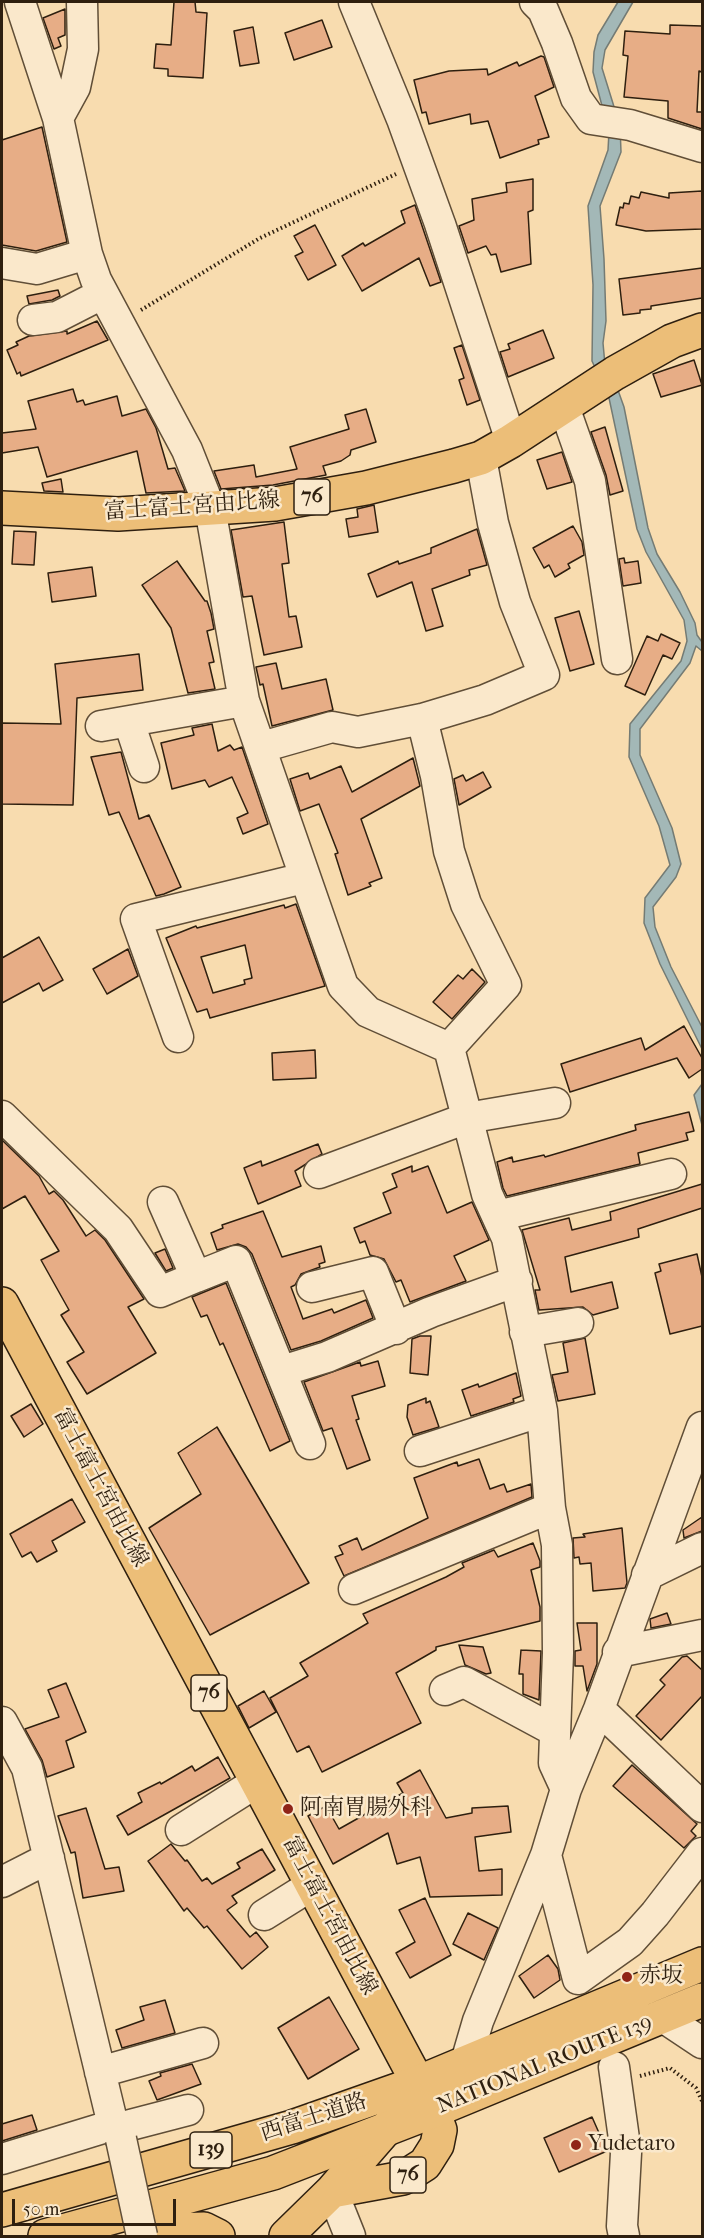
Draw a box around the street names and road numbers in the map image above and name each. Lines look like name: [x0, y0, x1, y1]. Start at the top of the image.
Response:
road number: 76: [294, 479, 330, 515]
street label: 富士富士宮由比線: [103, 488, 281, 526]
street label: 富士富士宮由比線: [47, 1404, 153, 1572]
road number: 76: [191, 1675, 227, 1711]
street label: 富士富士宮由比線: [276, 1832, 382, 2000]
street label: NATIONAL ROUTE 139: [434, 2010, 656, 2120]
street label: 西富士道路: [258, 2088, 370, 2148]
road number: 139: [190, 2132, 232, 2168]
road number: 76: [390, 2157, 426, 2193]

